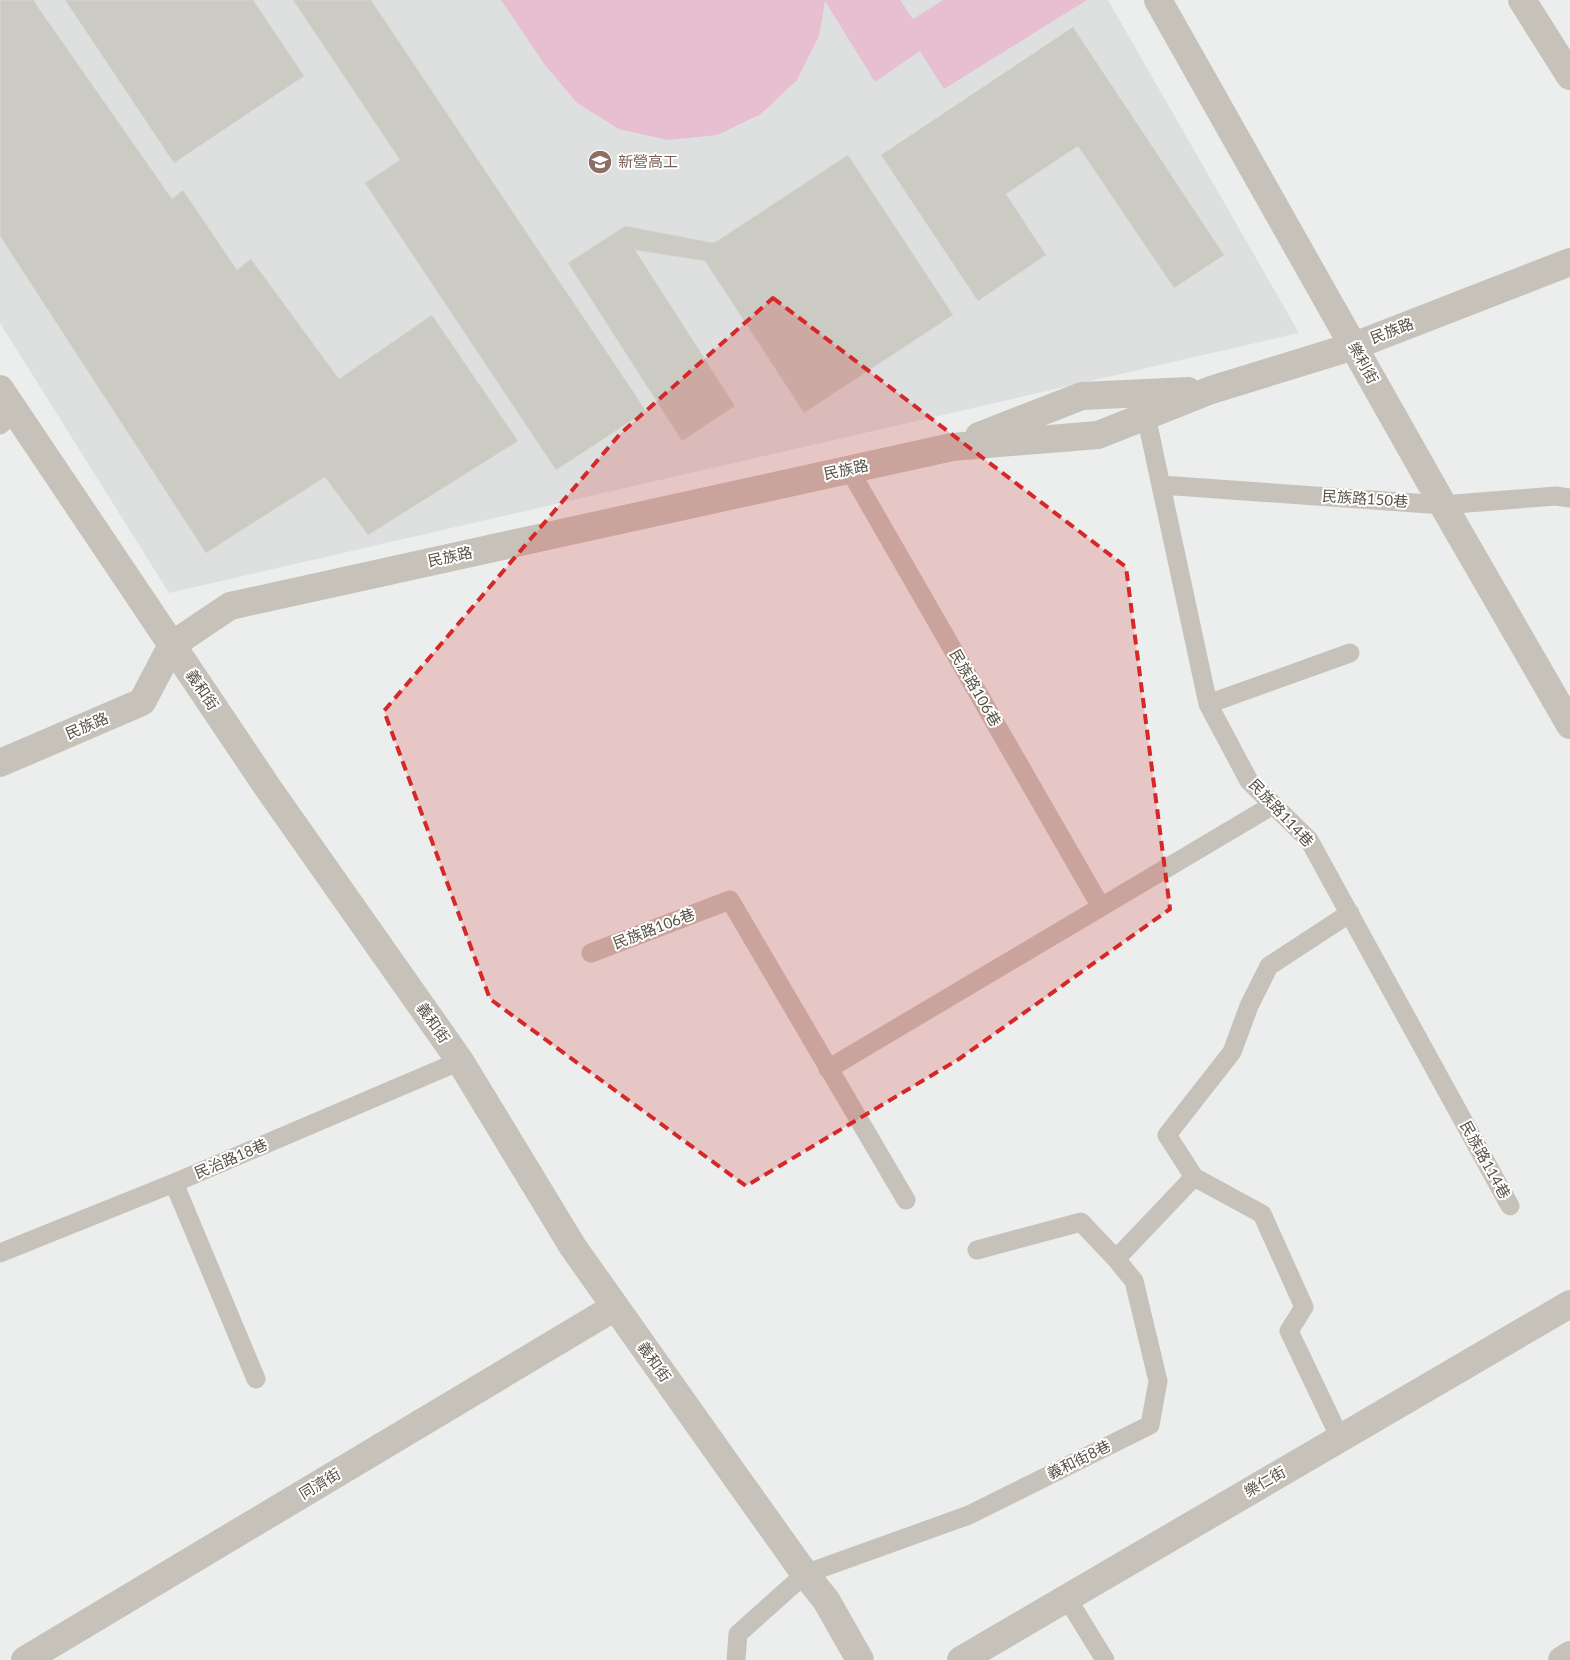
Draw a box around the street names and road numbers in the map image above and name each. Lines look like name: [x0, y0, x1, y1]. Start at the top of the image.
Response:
street label: 民族路: [1367, 314, 1416, 347]
street label: 樂利街: [1345, 338, 1383, 387]
street label: 民族路: [822, 456, 870, 483]
street label: 民族路150巷: [1321, 486, 1409, 510]
street label: 民族路: [426, 543, 474, 570]
street label: 民族路106巷: [947, 646, 1005, 729]
street label: 義和街: [183, 666, 223, 713]
street label: 民族路: [62, 708, 111, 742]
street label: 民族路114巷: [1246, 775, 1318, 850]
street label: 民族路106巷: [610, 904, 697, 952]
street label: 義和街: [414, 999, 454, 1046]
street label: 民族路114巷: [1457, 1117, 1515, 1202]
street label: 民治路18巷: [191, 1135, 270, 1181]
street label: 義和街: [635, 1338, 675, 1385]
street label: 義和街8巷: [1044, 1436, 1113, 1482]
street label: 樂仁街: [1241, 1462, 1288, 1500]
street label: 同濟街: [296, 1464, 343, 1502]

